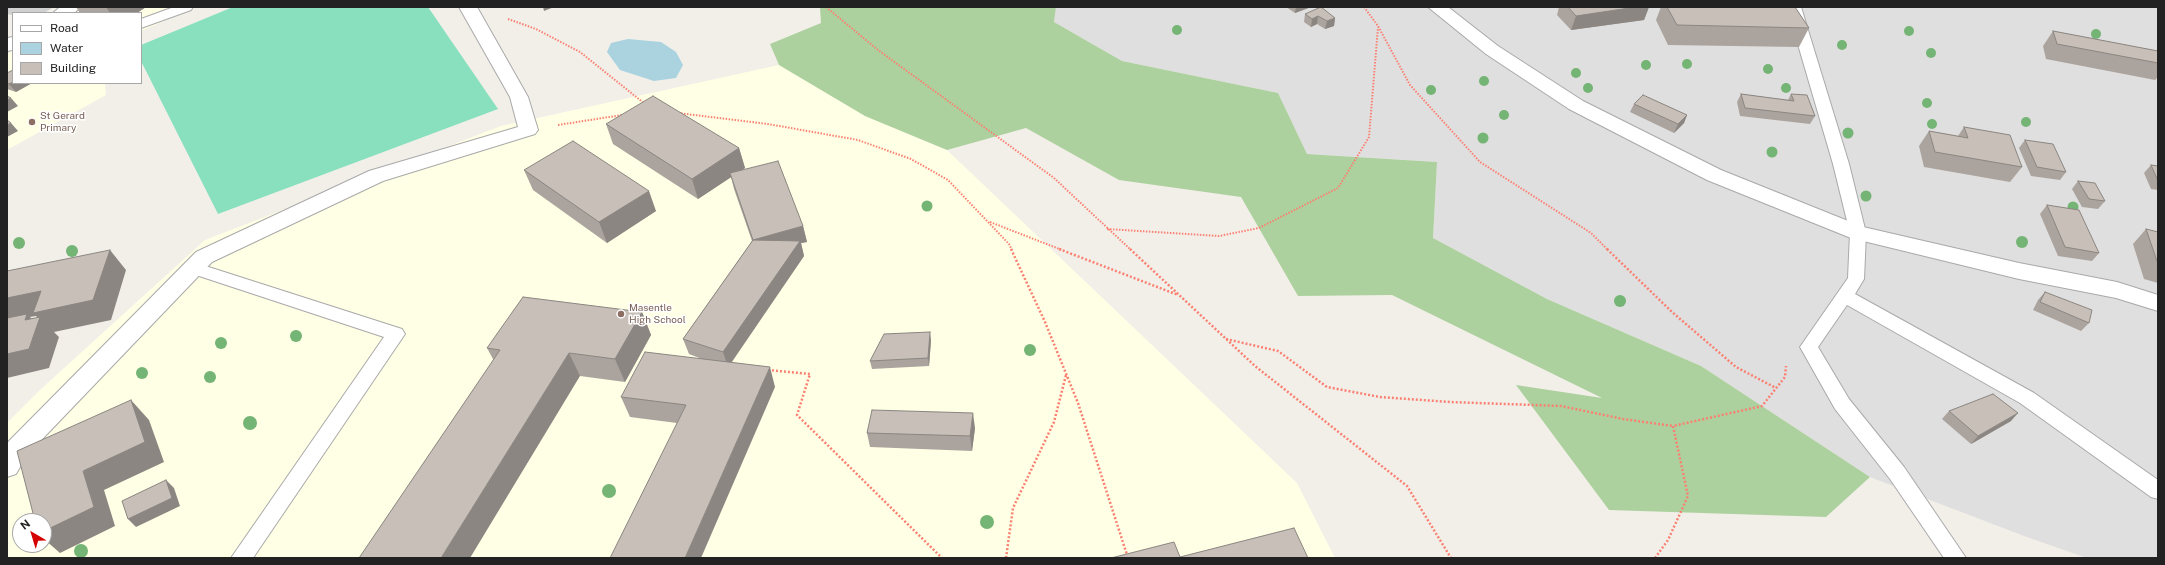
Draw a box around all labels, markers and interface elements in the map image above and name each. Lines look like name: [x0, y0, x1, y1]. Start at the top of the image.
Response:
legend: [12, 12, 142, 84]
text: Road: [50, 21, 78, 35]
text: Water: [50, 41, 83, 55]
text: Building: [50, 61, 96, 75]
place label: St Gerard Primary: [40, 110, 85, 134]
marker: St Gerard Primary: [27, 117, 37, 127]
place label: Masentle High School: [629, 302, 686, 326]
marker: Masentle High School: [616, 309, 626, 319]
north arrow: [12, 513, 52, 553]
text: N: [18, 517, 32, 532]

